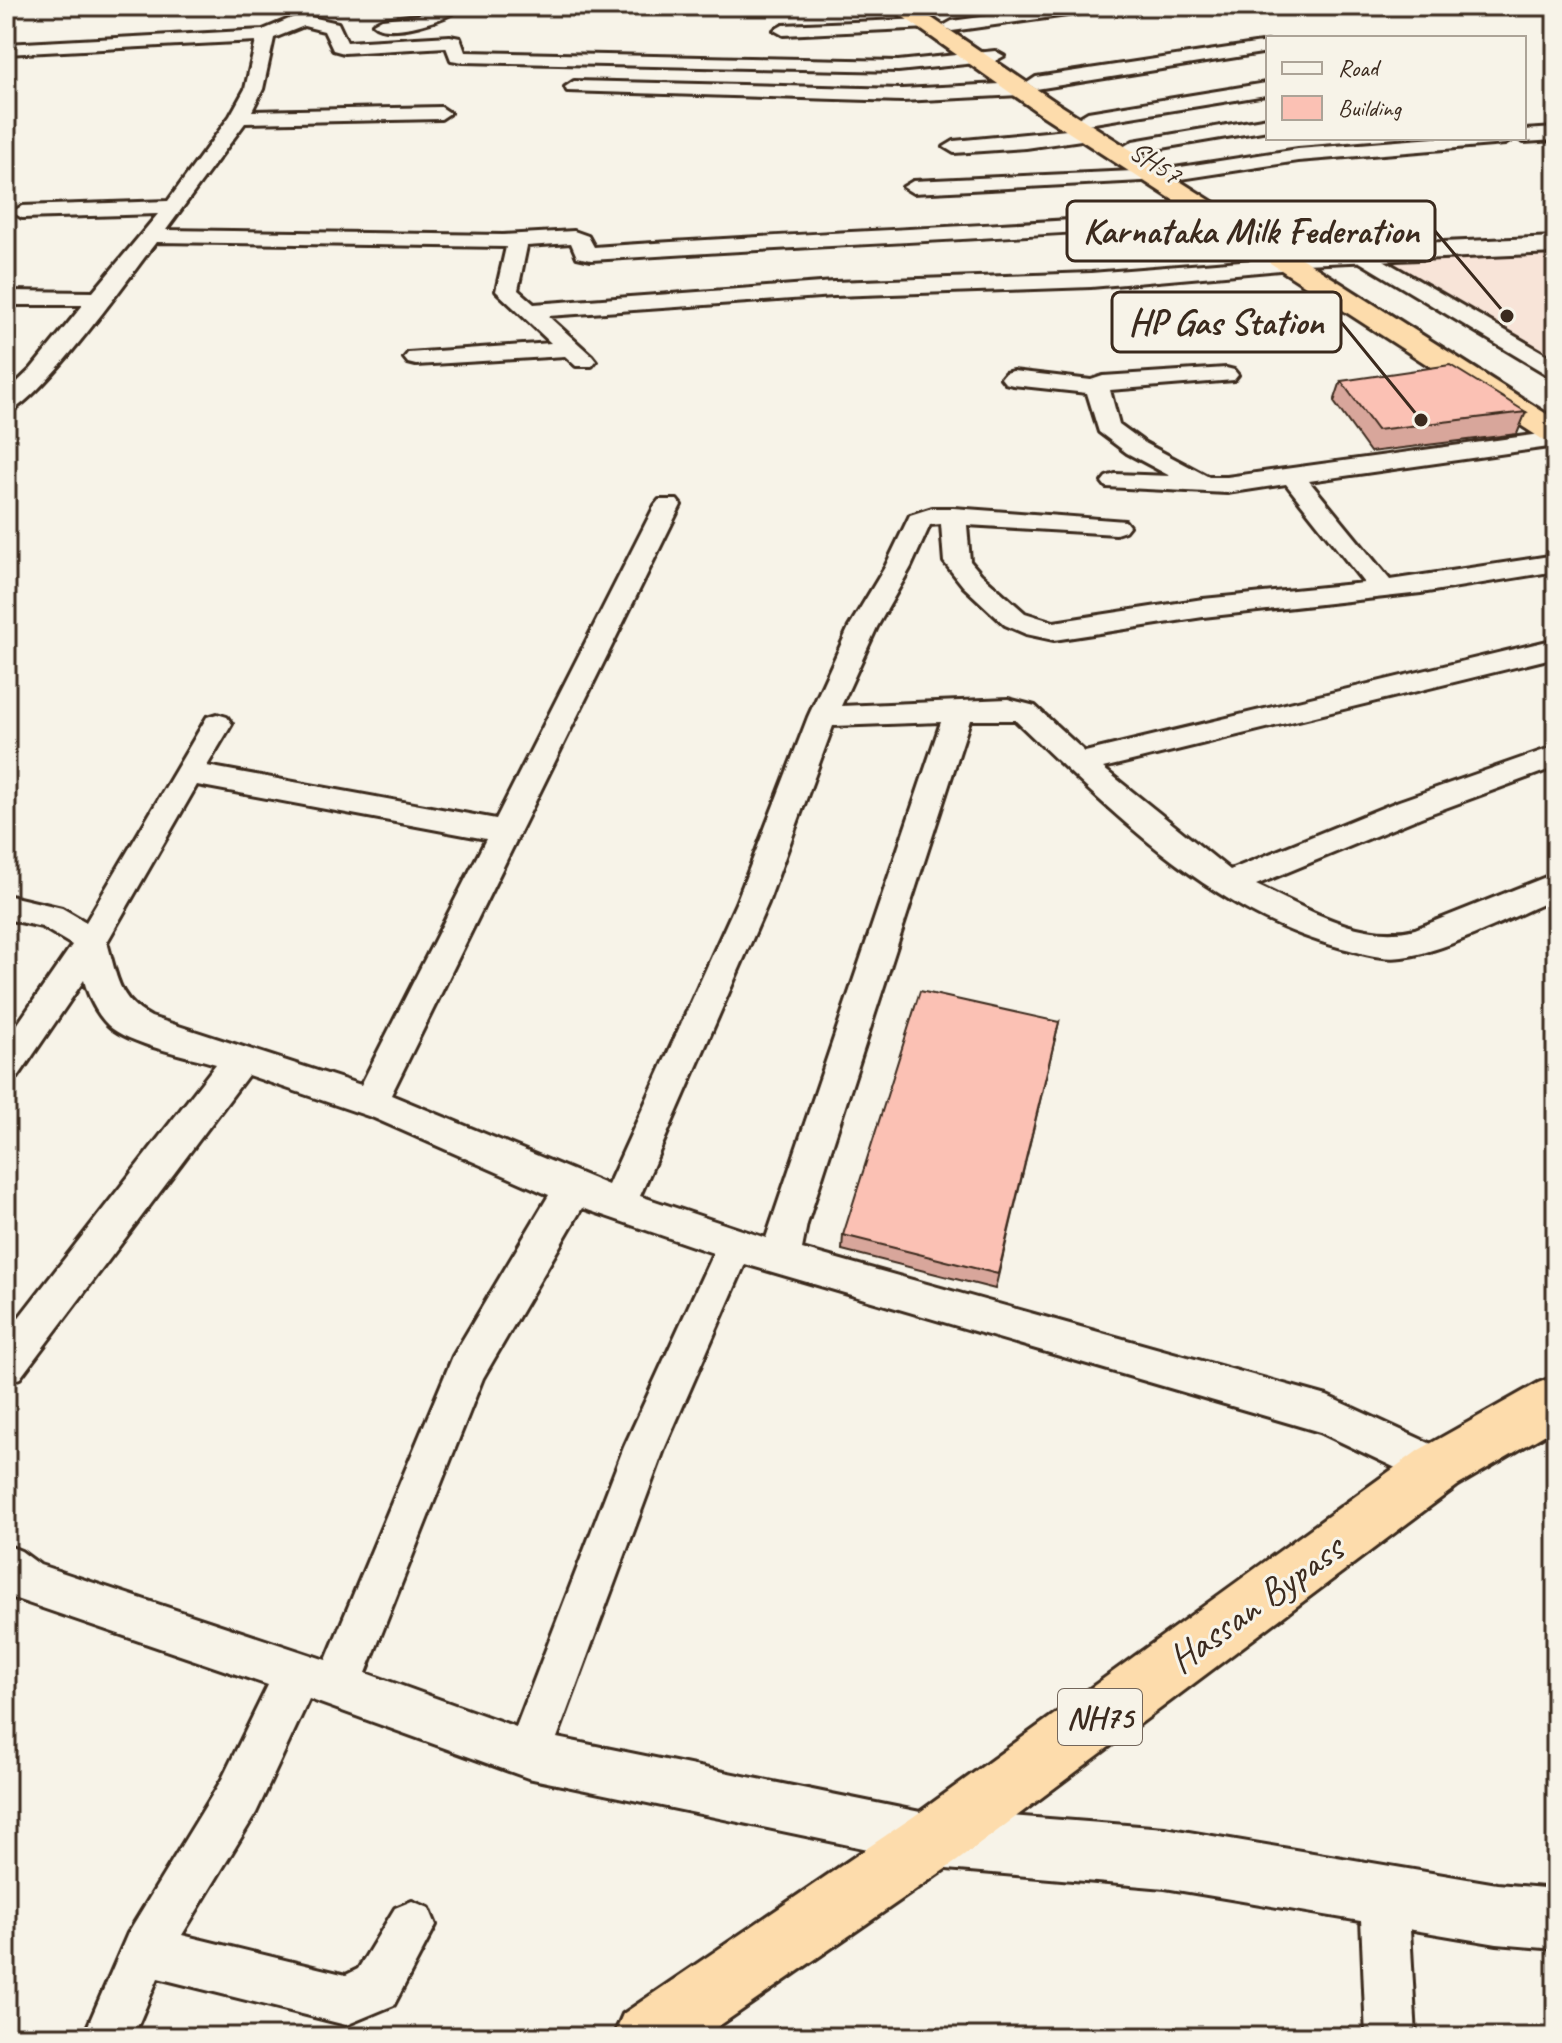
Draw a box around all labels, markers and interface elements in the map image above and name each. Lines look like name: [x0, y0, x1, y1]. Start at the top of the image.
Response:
legend: [1266, 36, 1526, 140]
text: Road: [1338, 53, 1382, 83]
text: Building: [1338, 93, 1403, 123]
street label: SH57: [1123, 133, 1189, 193]
callout: Karnataka Milk Federation: [1067, 201, 1435, 261]
text: Karnataka Milk Federation: [1083, 208, 1421, 254]
callout: HP Gas Station: [1112, 292, 1341, 352]
text: HP Gas Station: [1128, 299, 1325, 345]
street label: Hassan Bypass: [1158, 1522, 1356, 1684]
road number: NH75: [1058, 1689, 1142, 1745]

